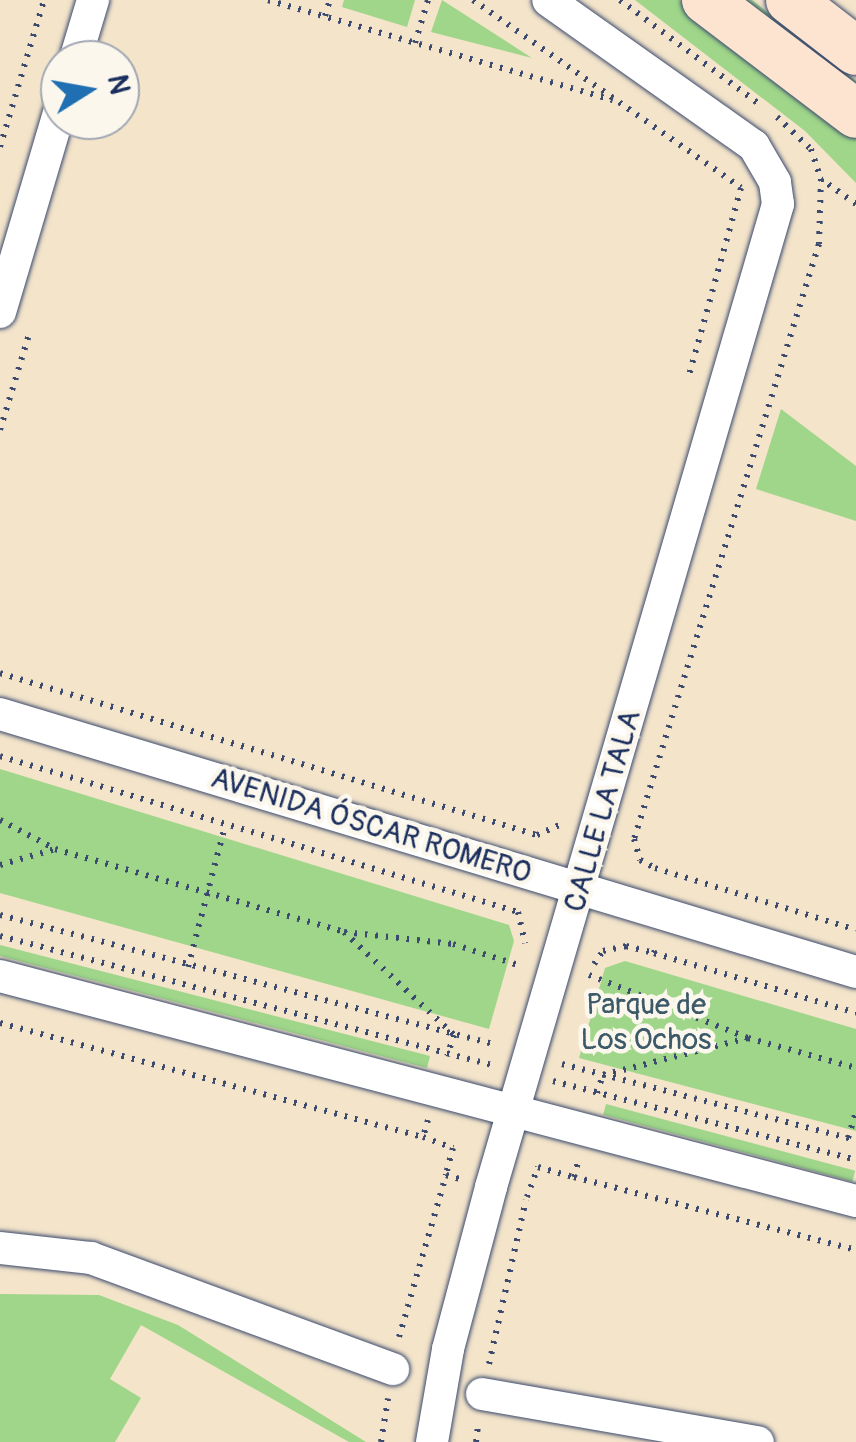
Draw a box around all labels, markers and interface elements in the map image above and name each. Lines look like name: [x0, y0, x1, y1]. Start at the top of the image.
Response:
north arrow: [40, 40, 140, 140]
text: N: [99, 72, 137, 97]
street label: CALLE LA TALA: [557, 706, 649, 916]
street label: AVENIDA ÓSCAR ROMERO: [207, 760, 535, 892]
park label: Parque de Los Ochos: [581, 987, 711, 1058]

